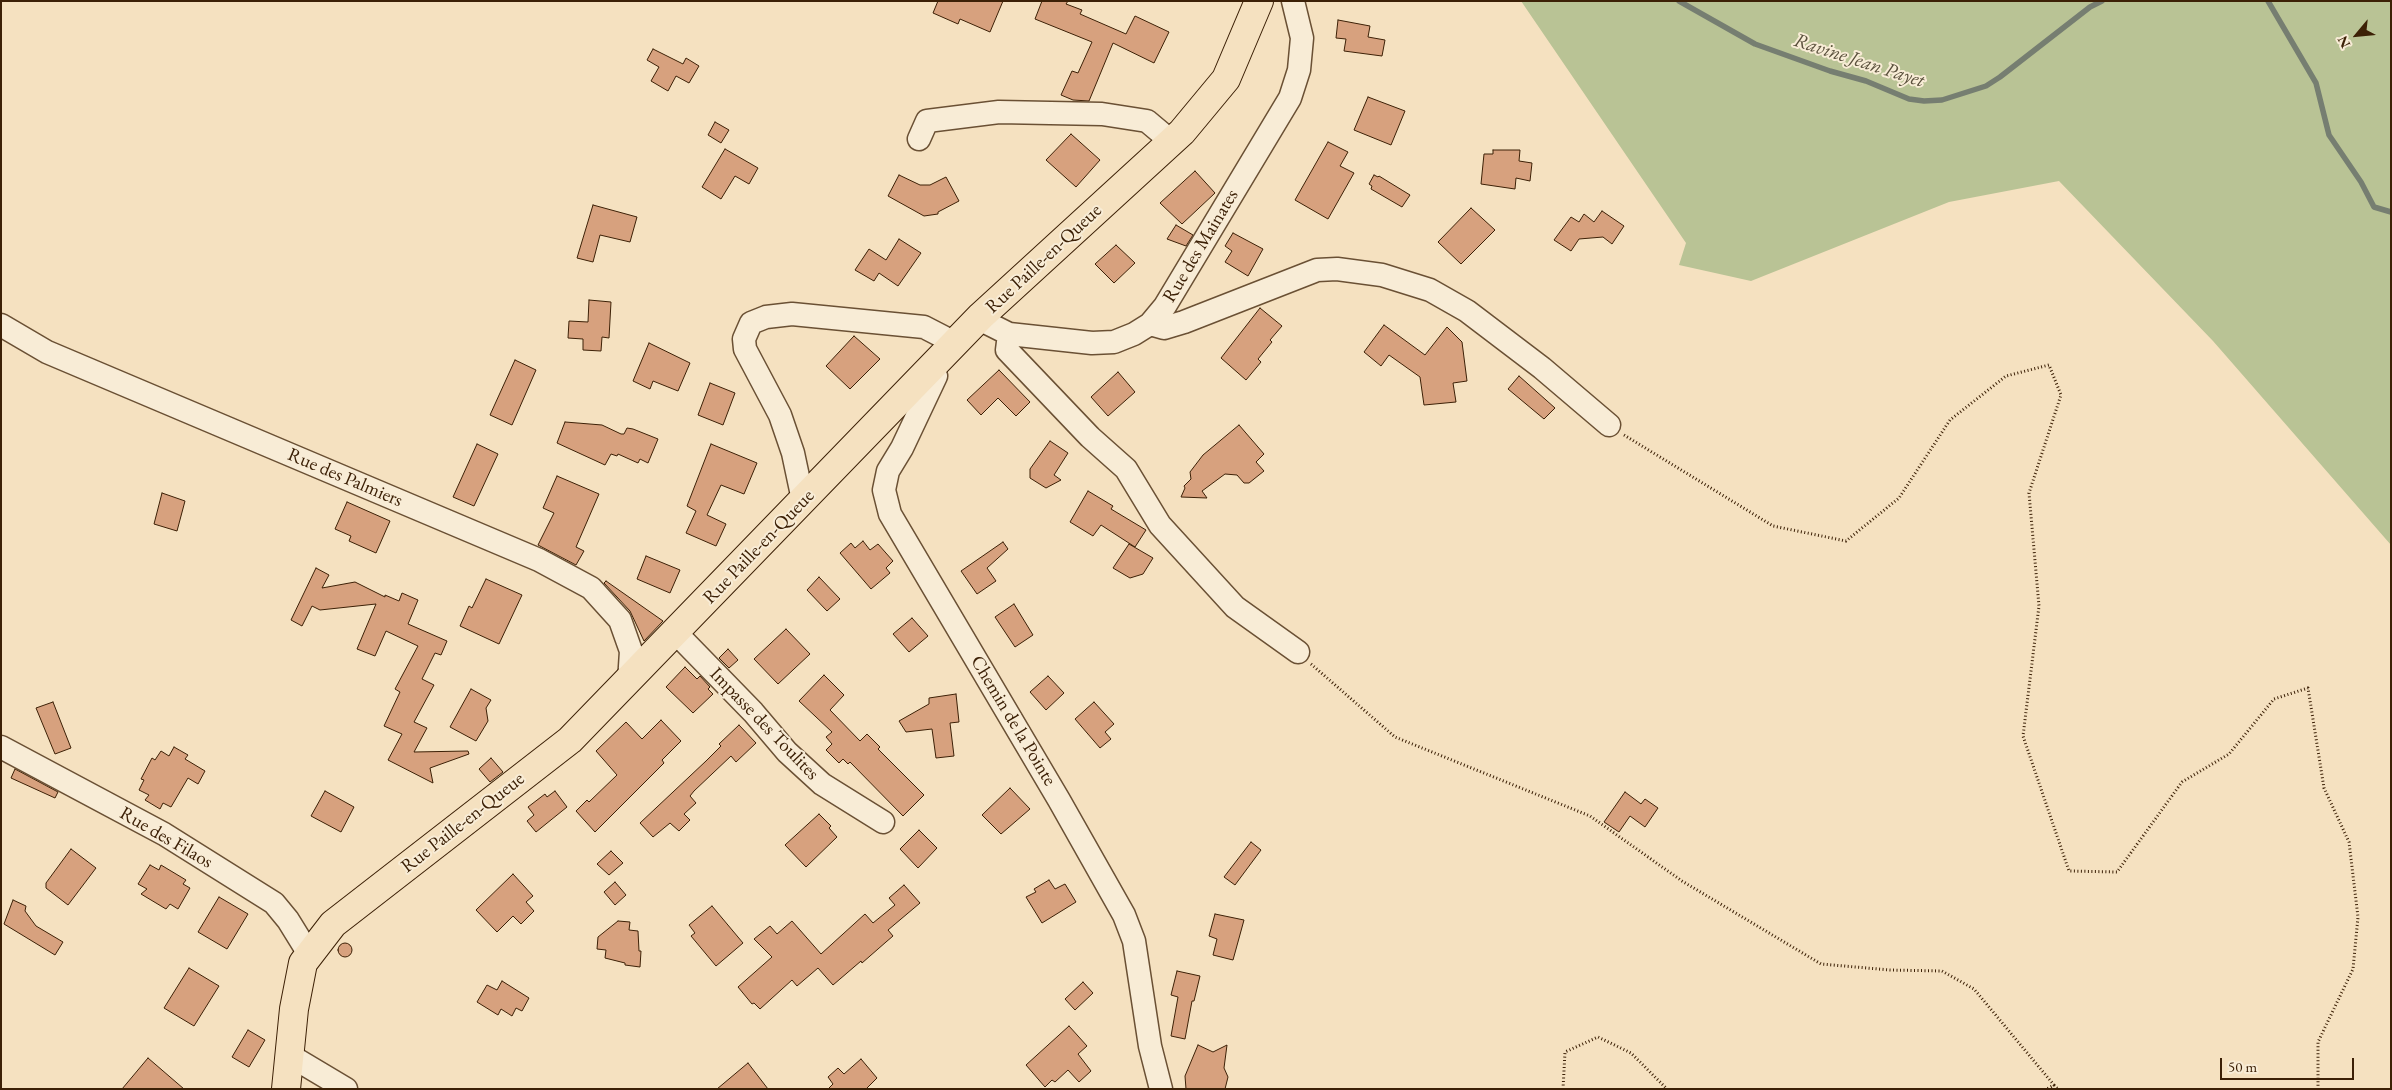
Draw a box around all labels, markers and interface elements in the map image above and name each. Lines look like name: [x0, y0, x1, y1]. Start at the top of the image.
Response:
north arrow: [2332, 10, 2382, 60]
water label: Ravine Jean Payet: [1791, 29, 1927, 93]
text: N: [2333, 33, 2354, 51]
street label: Rue des Mainates: [1158, 185, 1244, 307]
street label: Rue Paille-en-Queue: [981, 199, 1107, 319]
street label: Rue des Palmiers: [284, 444, 406, 512]
street label: Rue Paille-en-Queue: [699, 485, 819, 609]
street label: Chemin de la Pointe: [965, 652, 1061, 790]
street label: Impasse des Toulites: [705, 663, 823, 785]
street label: Rue Paille-en-Queue: [397, 768, 529, 878]
street label: Rue des Filaos: [115, 802, 217, 874]
scale bar: [2222, 1048, 2356, 1080]
text: 50 m: [2228, 1057, 2257, 1076]

